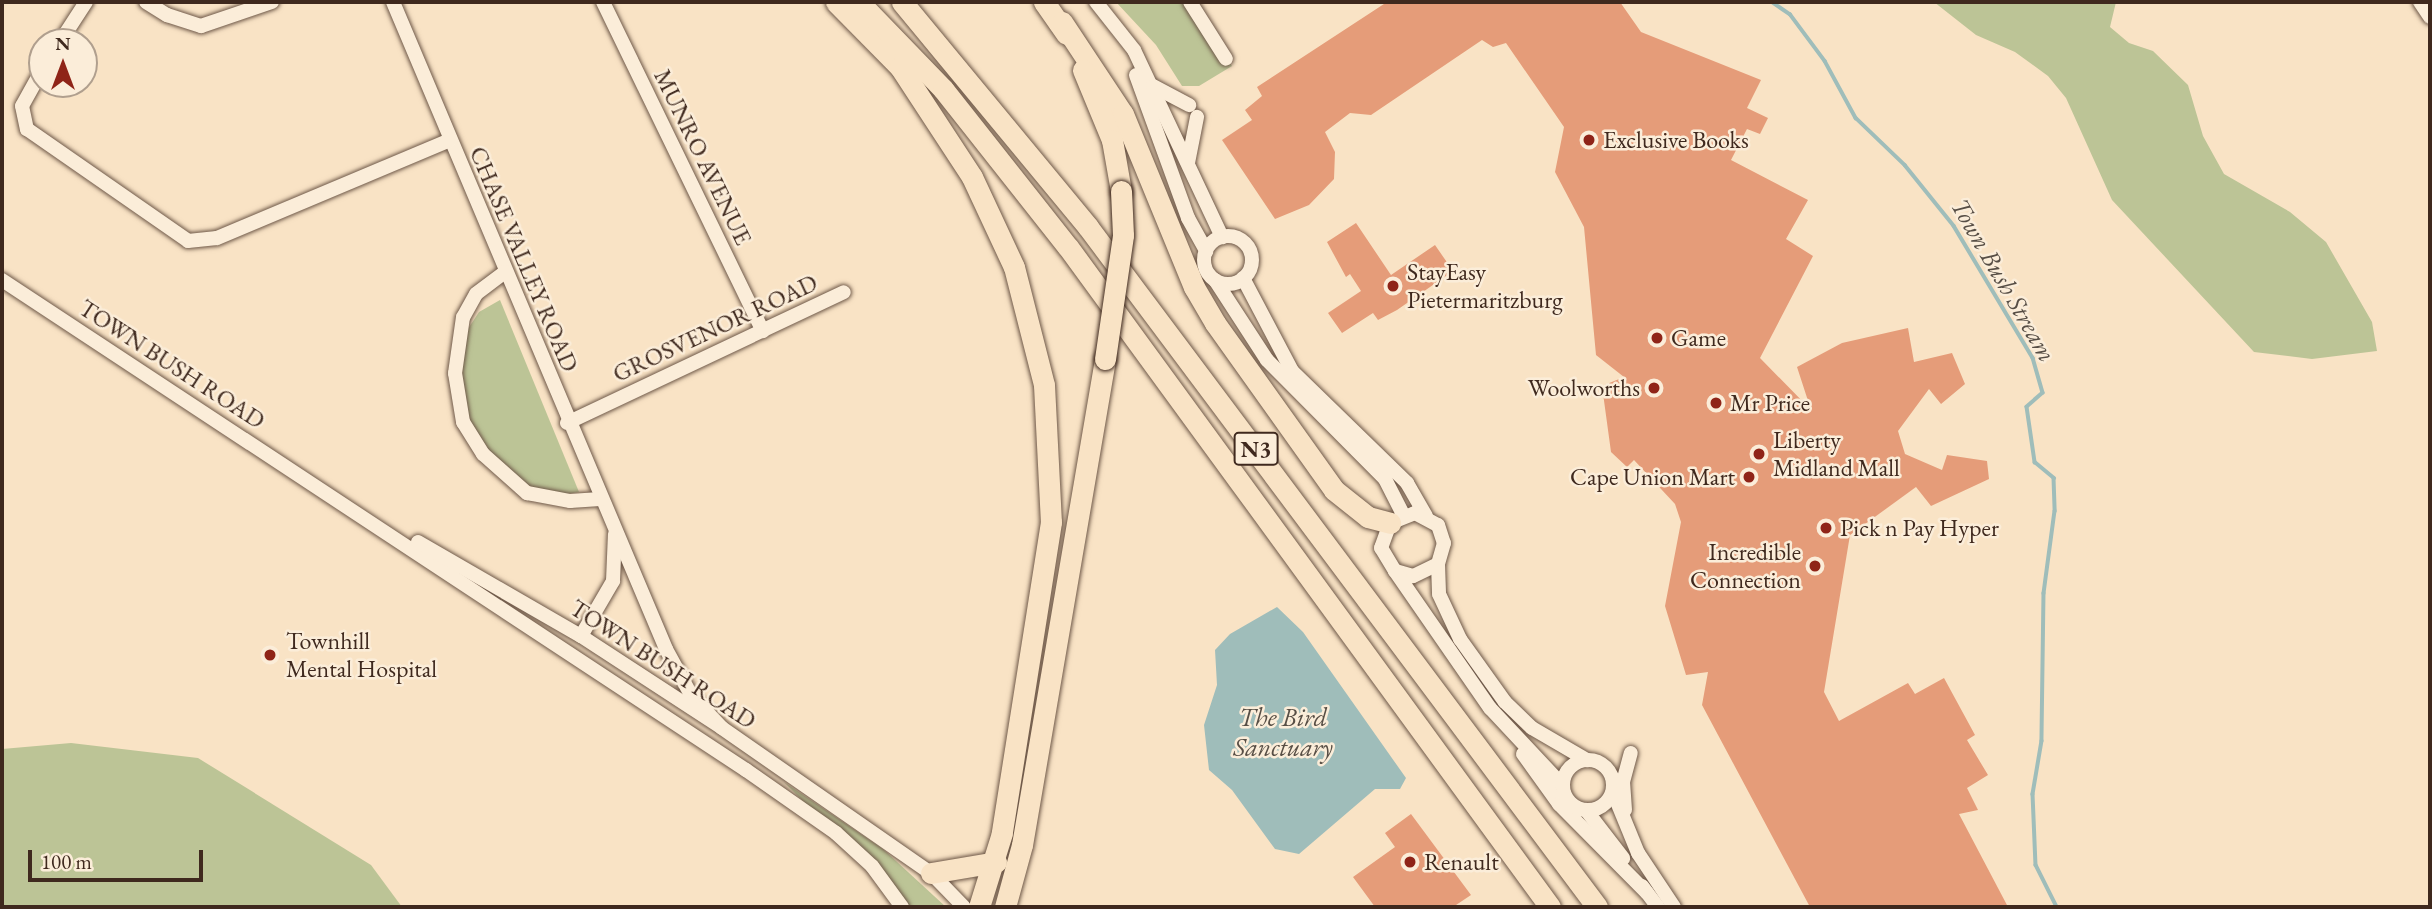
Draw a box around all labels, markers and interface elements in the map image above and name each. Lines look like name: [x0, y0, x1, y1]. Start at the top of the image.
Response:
north arrow: [28, 28, 98, 98]
text: N: [55, 31, 71, 56]
street label: MUNRO AVENUE: [648, 65, 758, 249]
place label: Exclusive Books: [1603, 126, 1749, 154]
marker: Exclusive Books: [1581, 132, 1597, 148]
street label: CHASE VALLEY ROAD: [463, 142, 585, 376]
water label: Town Bush Stream: [1944, 193, 2062, 367]
place label: StayEasy Pietermaritzburg: [1407, 258, 1563, 314]
street label: GROSVENOR ROAD: [608, 268, 822, 388]
marker: StayEasy Pietermaritzburg: [1385, 278, 1401, 294]
street label: TOWN BUSH ROAD: [74, 293, 270, 435]
place label: Game: [1671, 324, 1726, 352]
marker: Game: [1649, 330, 1665, 346]
place label: Woolworths: [1528, 374, 1640, 402]
marker: Woolworths: [1646, 380, 1662, 396]
place label: Mr Price: [1730, 389, 1810, 417]
marker: Mr Price: [1708, 395, 1724, 411]
place label: Liberty Midland Mall: [1773, 426, 1900, 482]
road number: N3: [1233, 430, 1279, 468]
marker: Liberty Midland Mall: [1751, 446, 1767, 462]
place label: Cape Union Mart: [1570, 463, 1735, 491]
marker: Cape Union Mart: [1741, 469, 1757, 485]
place label: Pick n Pay Hyper: [1840, 514, 1999, 542]
marker: Pick n Pay Hyper: [1818, 520, 1834, 536]
place label: Incredible Connection: [1690, 538, 1801, 594]
marker: Incredible Connection: [1807, 558, 1823, 574]
street label: TOWN BUSH ROAD: [565, 593, 761, 735]
place label: Townhill Mental Hospital: [286, 627, 437, 683]
marker: Townhill Mental Hospital: [260, 645, 280, 665]
water label: The Bird Sanctuary: [1233, 702, 1333, 764]
scale bar: [32, 836, 206, 880]
text: 100 m: [41, 848, 92, 875]
place label: Renault: [1424, 848, 1499, 876]
marker: Renault: [1402, 854, 1418, 870]

